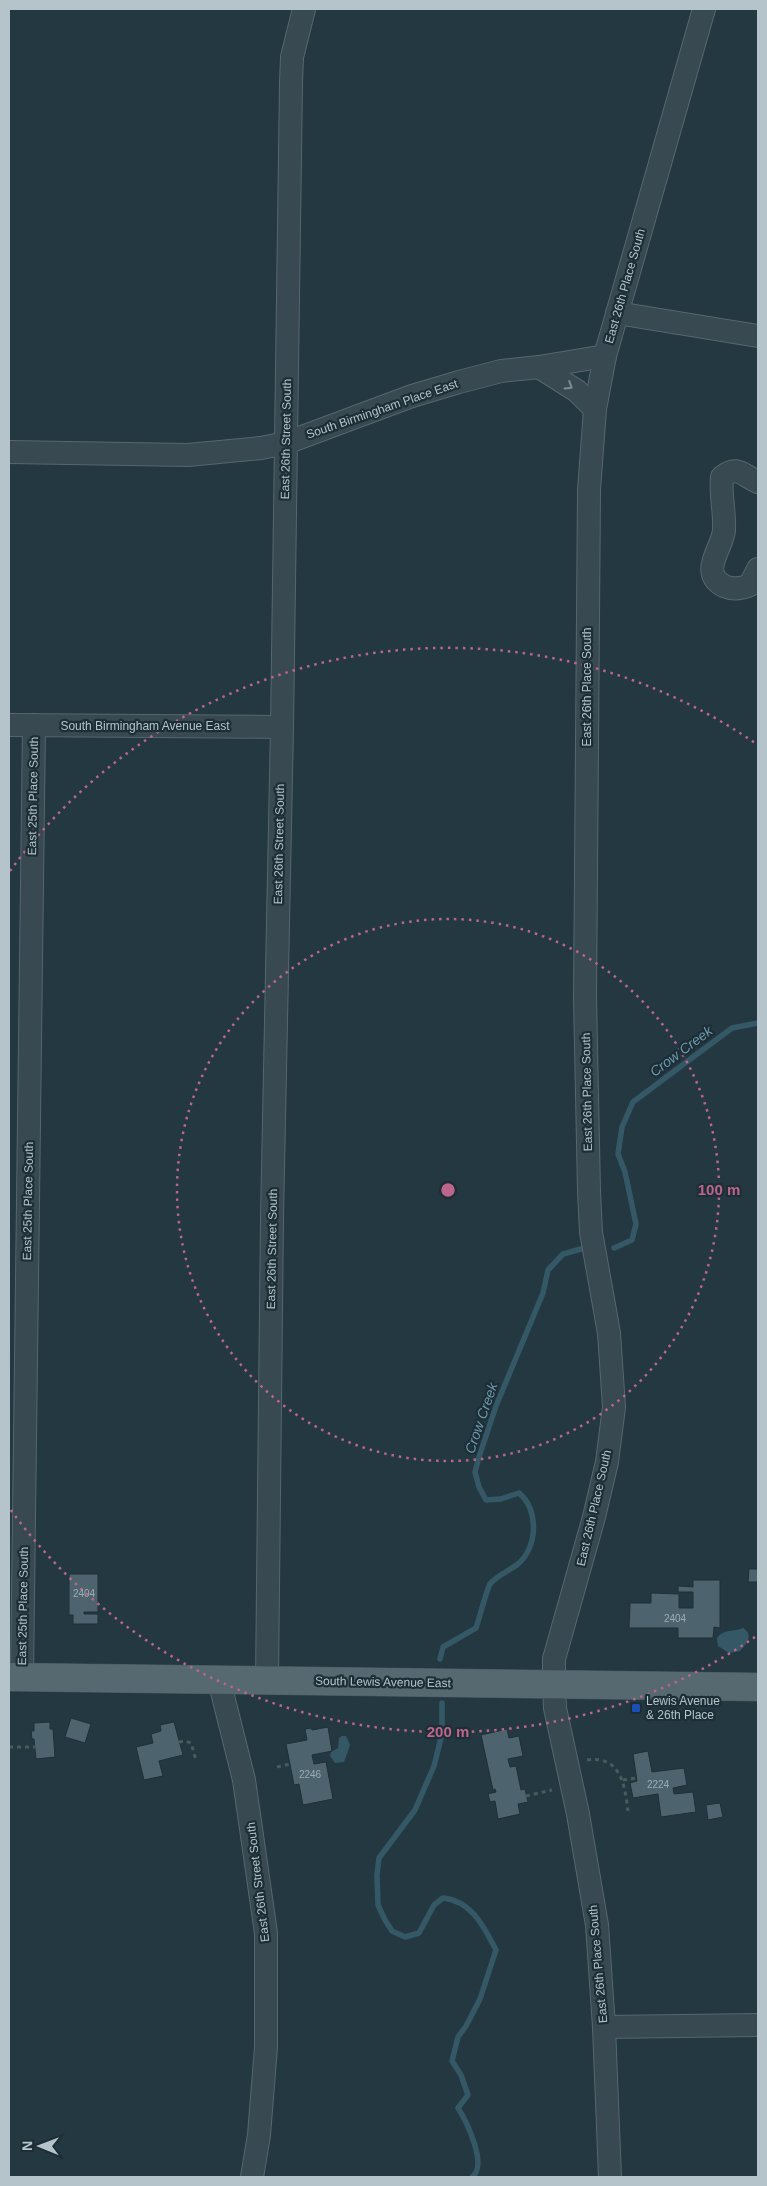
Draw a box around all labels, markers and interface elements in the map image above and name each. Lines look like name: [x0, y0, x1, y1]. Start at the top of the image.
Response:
street label: East 26th Place South: [602, 227, 648, 345]
street label: South Birmingham Place East: [304, 376, 460, 442]
street label: East 26th Street South: [278, 379, 294, 499]
one-way arrow: [563, 380, 572, 389]
street label: East 26th Place South: [580, 628, 594, 746]
street label: South Birmingham Avenue East: [60, 719, 230, 733]
street label: East 25th Place South: [25, 737, 41, 855]
street label: East 26th Street South: [271, 784, 287, 904]
water label: Crow Creek: [647, 1022, 716, 1080]
street label: East 26th Place South: [579, 1033, 595, 1151]
street label: East 25th Place South: [20, 1142, 36, 1260]
centre of rings: [439, 1181, 457, 1199]
text: 100 m: [698, 1181, 740, 1198]
street label: East 26th Street South: [264, 1189, 280, 1309]
water label: Crow Creek: [461, 1380, 501, 1456]
street label: East 26th Place South: [574, 1449, 614, 1567]
street label: East 25th Place South: [15, 1547, 31, 1665]
house number: 2404: [73, 1588, 96, 1599]
house number: 2404: [664, 1613, 687, 1624]
street label: South Lewis Avenue East: [315, 1674, 452, 1690]
place label: Lewis Avenue & 26th Place: [646, 1694, 720, 1722]
marker: Lewis Avenue & 26th Place: [630, 1702, 642, 1714]
text: 200 m: [427, 1723, 469, 1740]
house number: 2246: [299, 1769, 322, 1780]
house number: 2224: [647, 1779, 670, 1790]
street label: East 26th Street South: [244, 1821, 272, 1943]
street label: East 26th Place South: [586, 1904, 610, 2024]
north arrow: [15, 2121, 65, 2171]
text: N: [19, 2141, 35, 2151]

